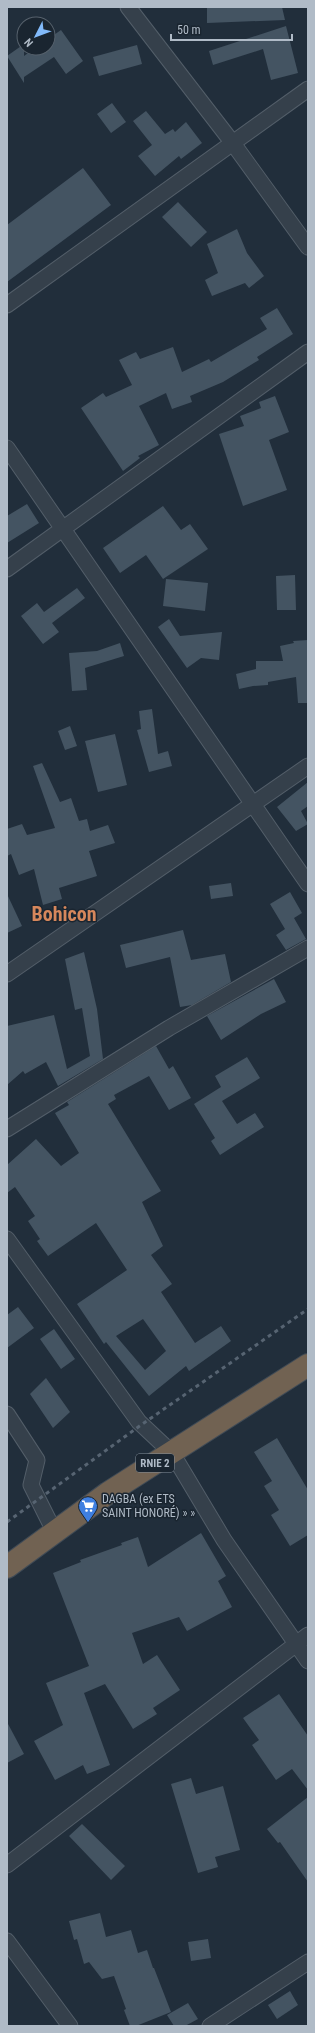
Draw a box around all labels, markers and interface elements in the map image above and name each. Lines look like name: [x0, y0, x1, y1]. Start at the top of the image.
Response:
north arrow: [16, 16, 56, 56]
scale bar: [171, 16, 292, 42]
text: 50 m: [177, 23, 201, 37]
text: N: [22, 35, 36, 49]
district label: Bohicon: [31, 902, 97, 926]
road number: RNIE 2: [136, 1454, 174, 1472]
place label: DAGBA (ex ETS SAINT HONORÉ) » »: [102, 1492, 195, 1520]
supermarket icon: DAGBA (ex ETS SAINT HONORÉ) » »: [77, 1495, 99, 1523]

